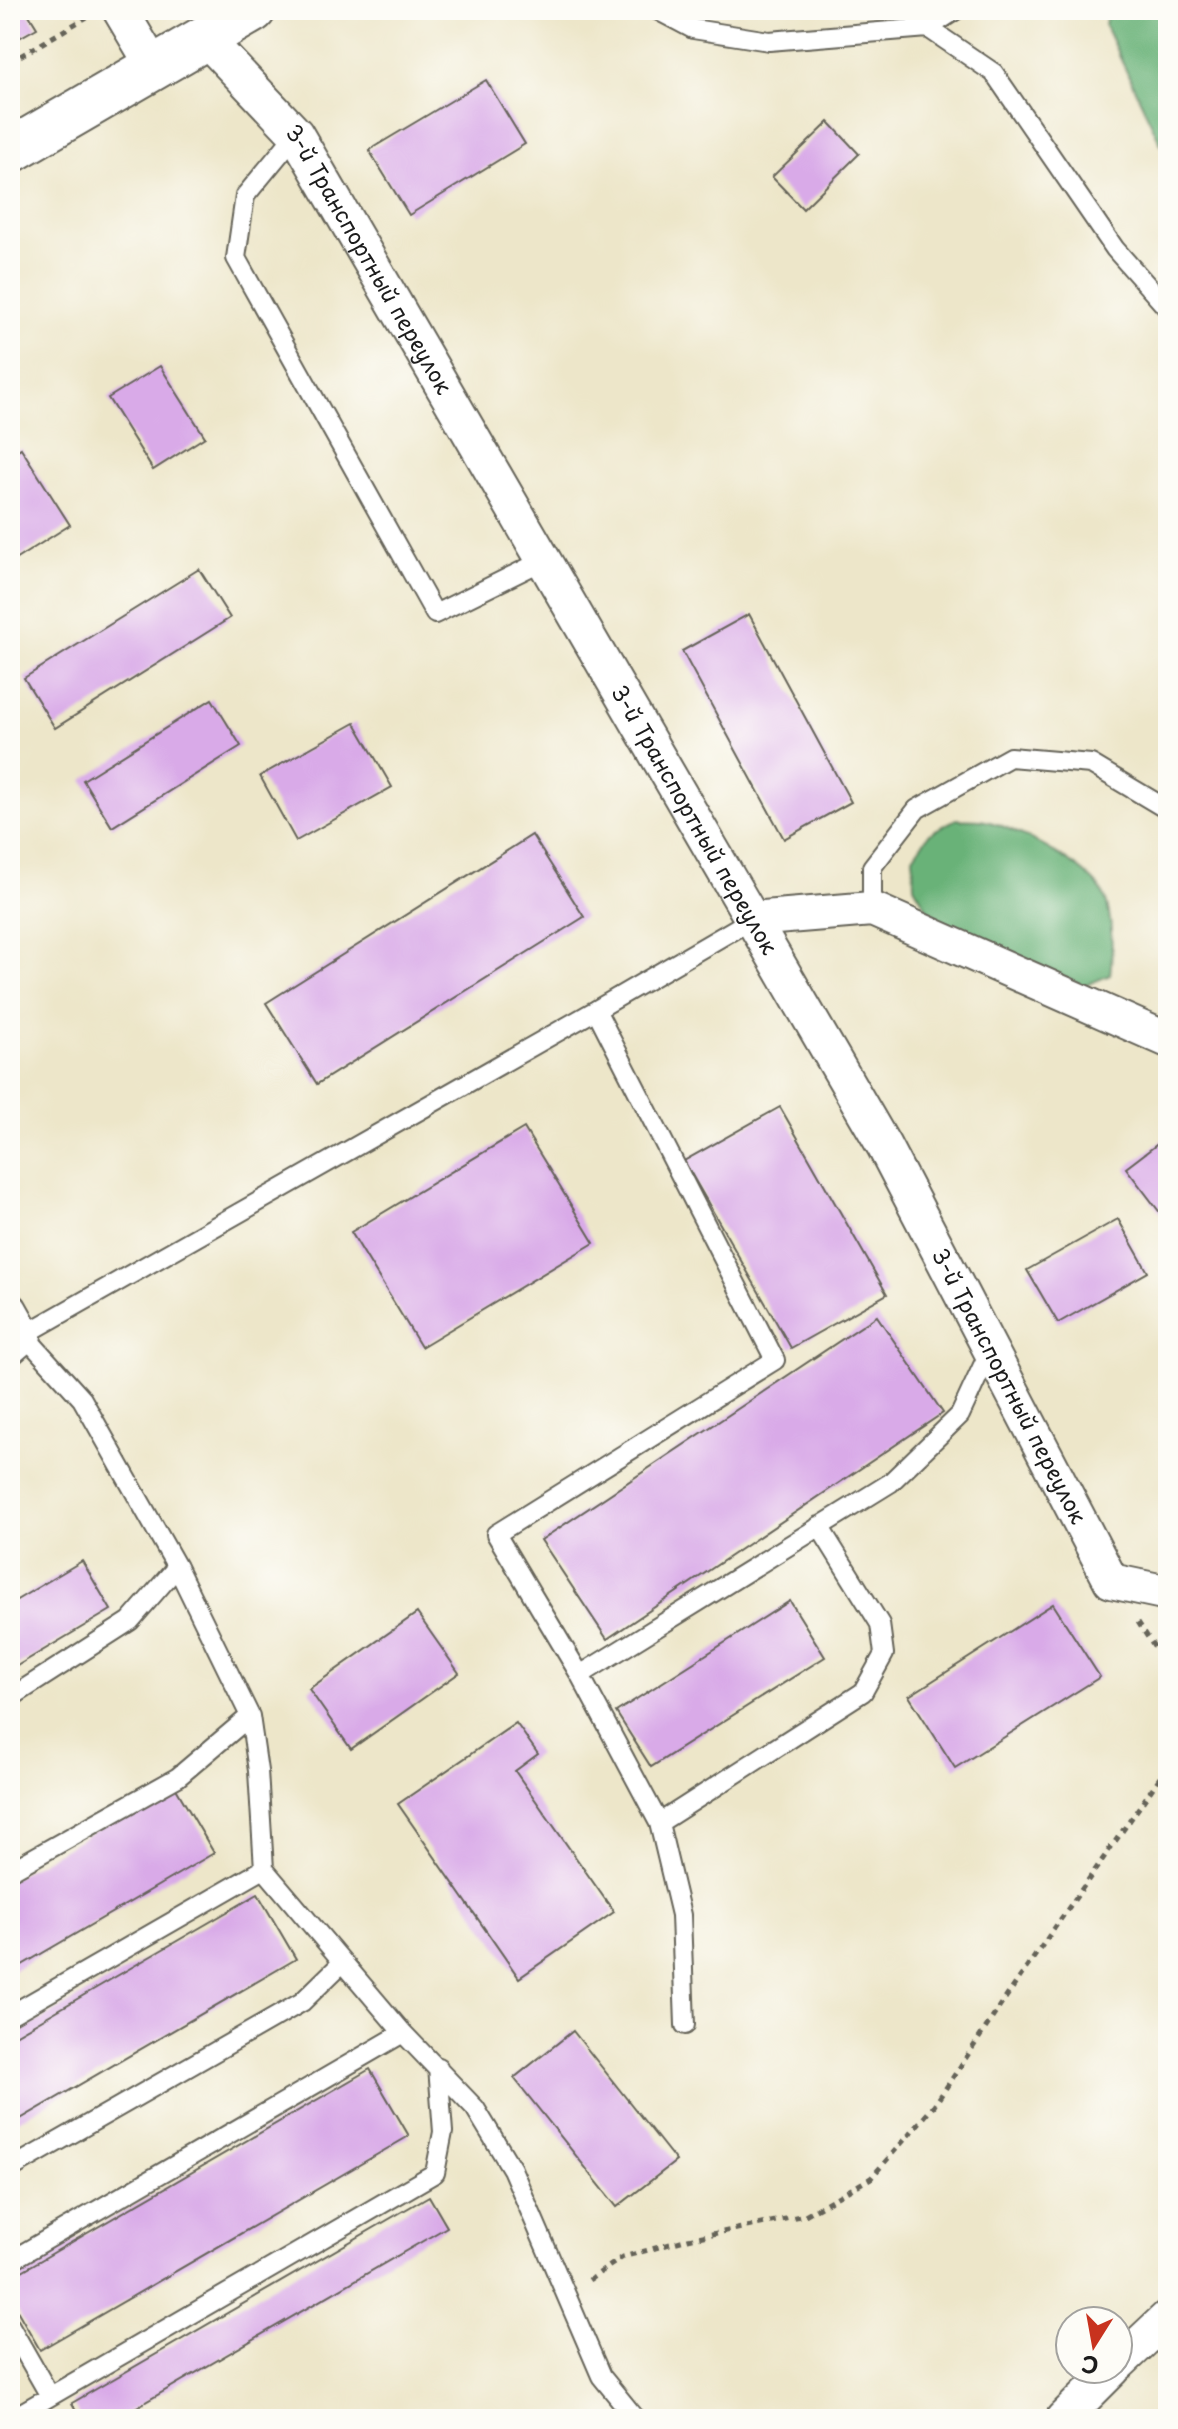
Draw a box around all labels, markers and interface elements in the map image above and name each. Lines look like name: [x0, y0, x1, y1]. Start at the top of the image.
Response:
street label: 3-й Транспортный переулок: [280, 116, 462, 400]
street label: 3-й Транспортный переулок: [605, 678, 787, 961]
street label: 3-й Транспортный переулок: [925, 1242, 1097, 1530]
north arrow: [1054, 2305, 1134, 2385]
text: С: [1079, 2348, 1101, 2384]

